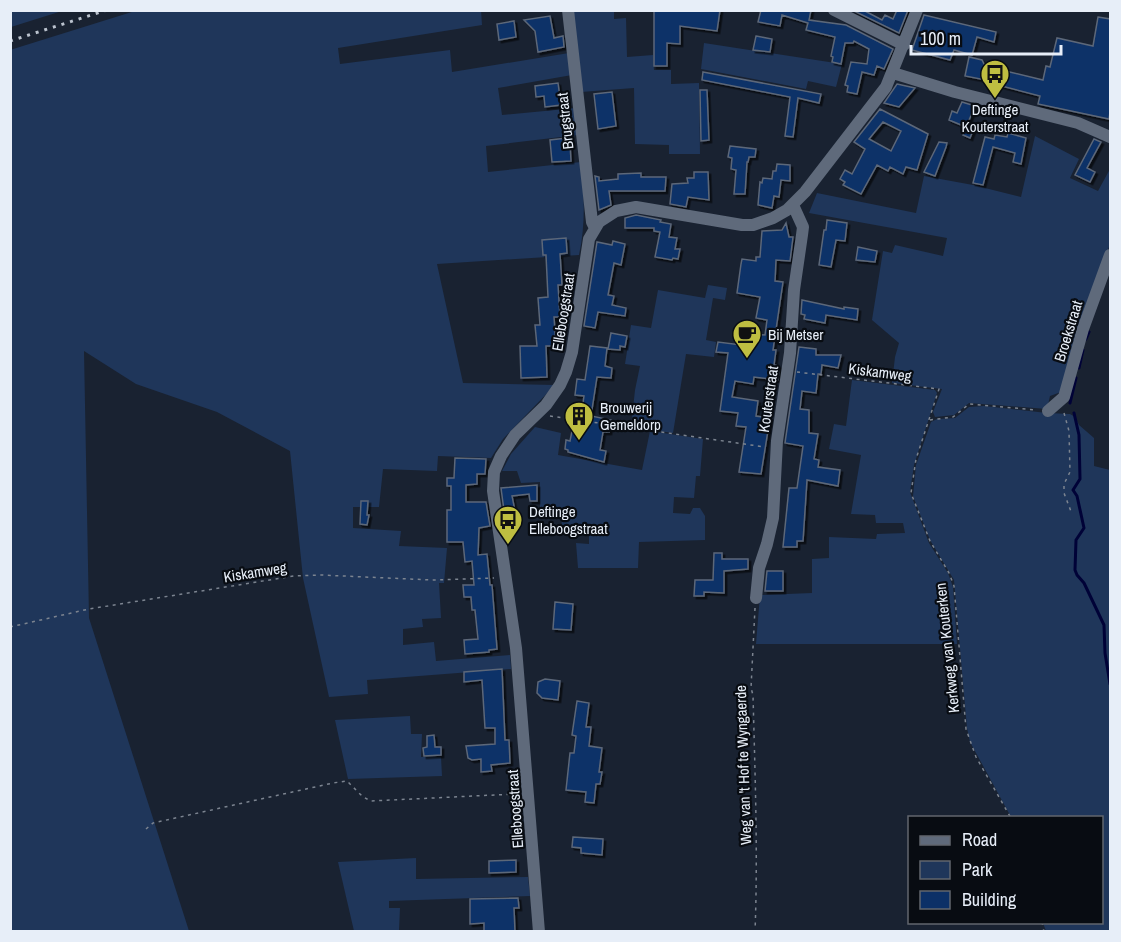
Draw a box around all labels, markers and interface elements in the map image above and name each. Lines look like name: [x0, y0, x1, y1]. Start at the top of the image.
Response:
scale bar: [911, 18, 1061, 56]
text: 100 m: [920, 26, 961, 51]
bus stop icon: Deftinge Kouterstraat: [979, 58, 1011, 100]
street label: Brugstraat: [552, 91, 578, 150]
place label: Deftinge Kouterstraat: [961, 99, 1029, 137]
street label: Elleboogstraat: [546, 271, 580, 352]
street label: Broekstraat: [1049, 297, 1087, 364]
cafe icon: Bij Metser: [731, 318, 763, 360]
place label: Bij Metser: [768, 324, 823, 345]
street label: Kiskamweg: [847, 358, 913, 386]
street label: Kouterstraat: [753, 364, 783, 434]
place label: Brouwerij Gemeldorp: [600, 397, 661, 435]
building icon: Brouwerij Gemeldorp: [563, 400, 595, 442]
place label: Deftinge Elleboogstraat: [529, 501, 608, 539]
bus stop icon: Deftinge Elleboogstraat: [492, 504, 524, 546]
street label: Kiskamweg: [222, 557, 288, 587]
street label: Kerkweg van Kouterken: [930, 582, 964, 714]
street label: Weg van 't Hof te Wyngaerde: [730, 685, 756, 845]
street label: Elleboogstraat: [502, 768, 528, 849]
legend: [908, 816, 1103, 924]
text: Road: [962, 827, 997, 852]
text: Park: [962, 857, 993, 882]
text: Building: [962, 887, 1017, 912]

